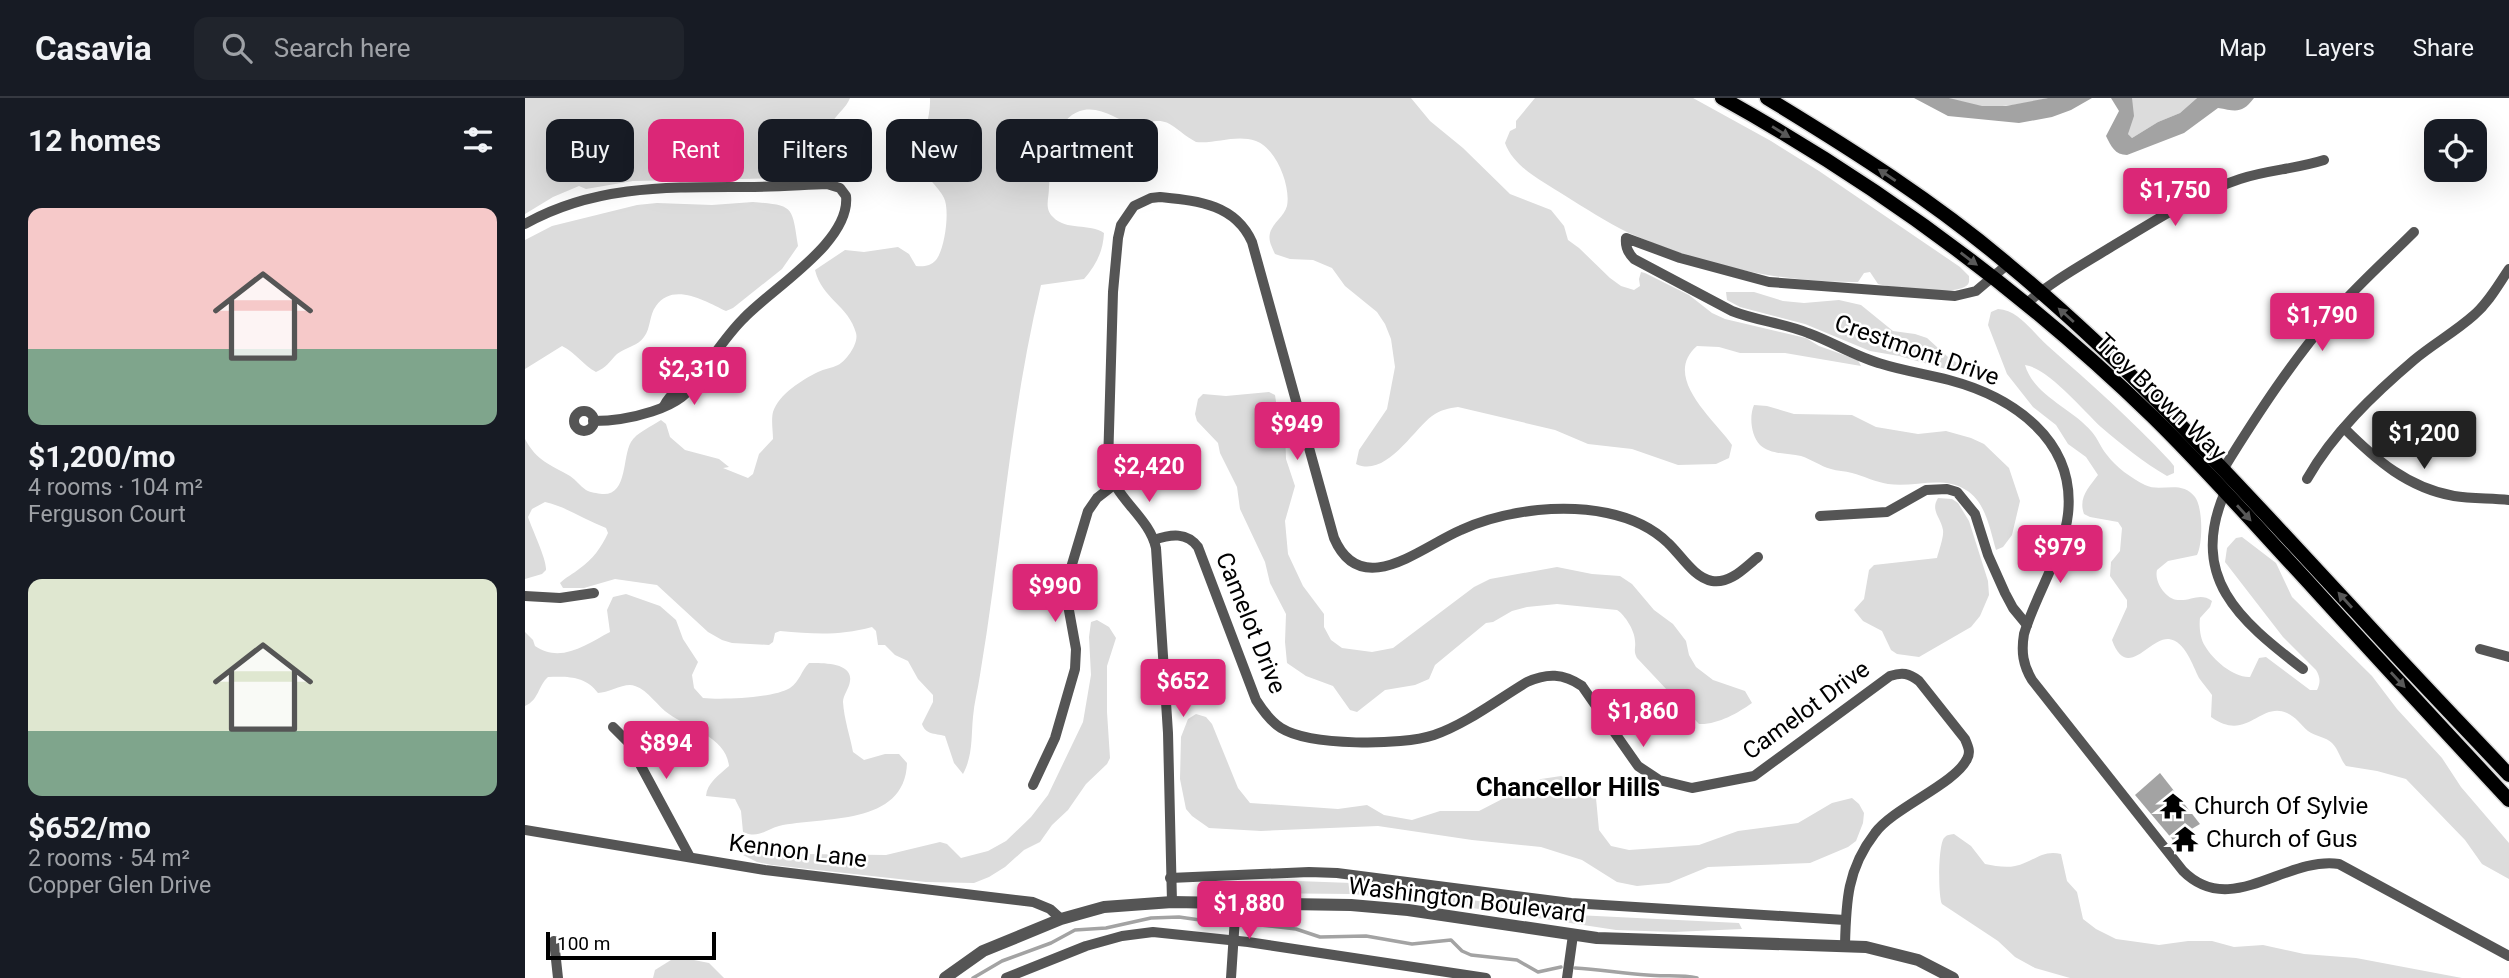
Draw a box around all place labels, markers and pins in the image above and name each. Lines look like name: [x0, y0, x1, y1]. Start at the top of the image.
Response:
pin: $1,750: [2118, 169, 2232, 228]
pin: $1,790: [2265, 294, 2379, 353]
pin: $2,310: [637, 348, 751, 407]
pin: $949: [1256, 402, 1338, 462]
pin: $1,200: [2367, 412, 2481, 471]
pin: $2,420: [1092, 444, 1206, 504]
pin: $979: [2019, 526, 2101, 585]
pin: $990: [1014, 564, 1096, 624]
pin: $652: [1142, 660, 1224, 719]
pin: $1,860: [1586, 690, 1700, 749]
pin: $894: [625, 722, 707, 781]
temple icon: Church Of Sylvie: [2158, 791, 2188, 821]
place label: Church Of Sylvie: [2194, 792, 2368, 820]
temple icon: Church of Gus: [2170, 824, 2200, 854]
place label: Church of Gus: [2206, 825, 2358, 853]
pin: $1,880: [1192, 882, 1306, 941]

